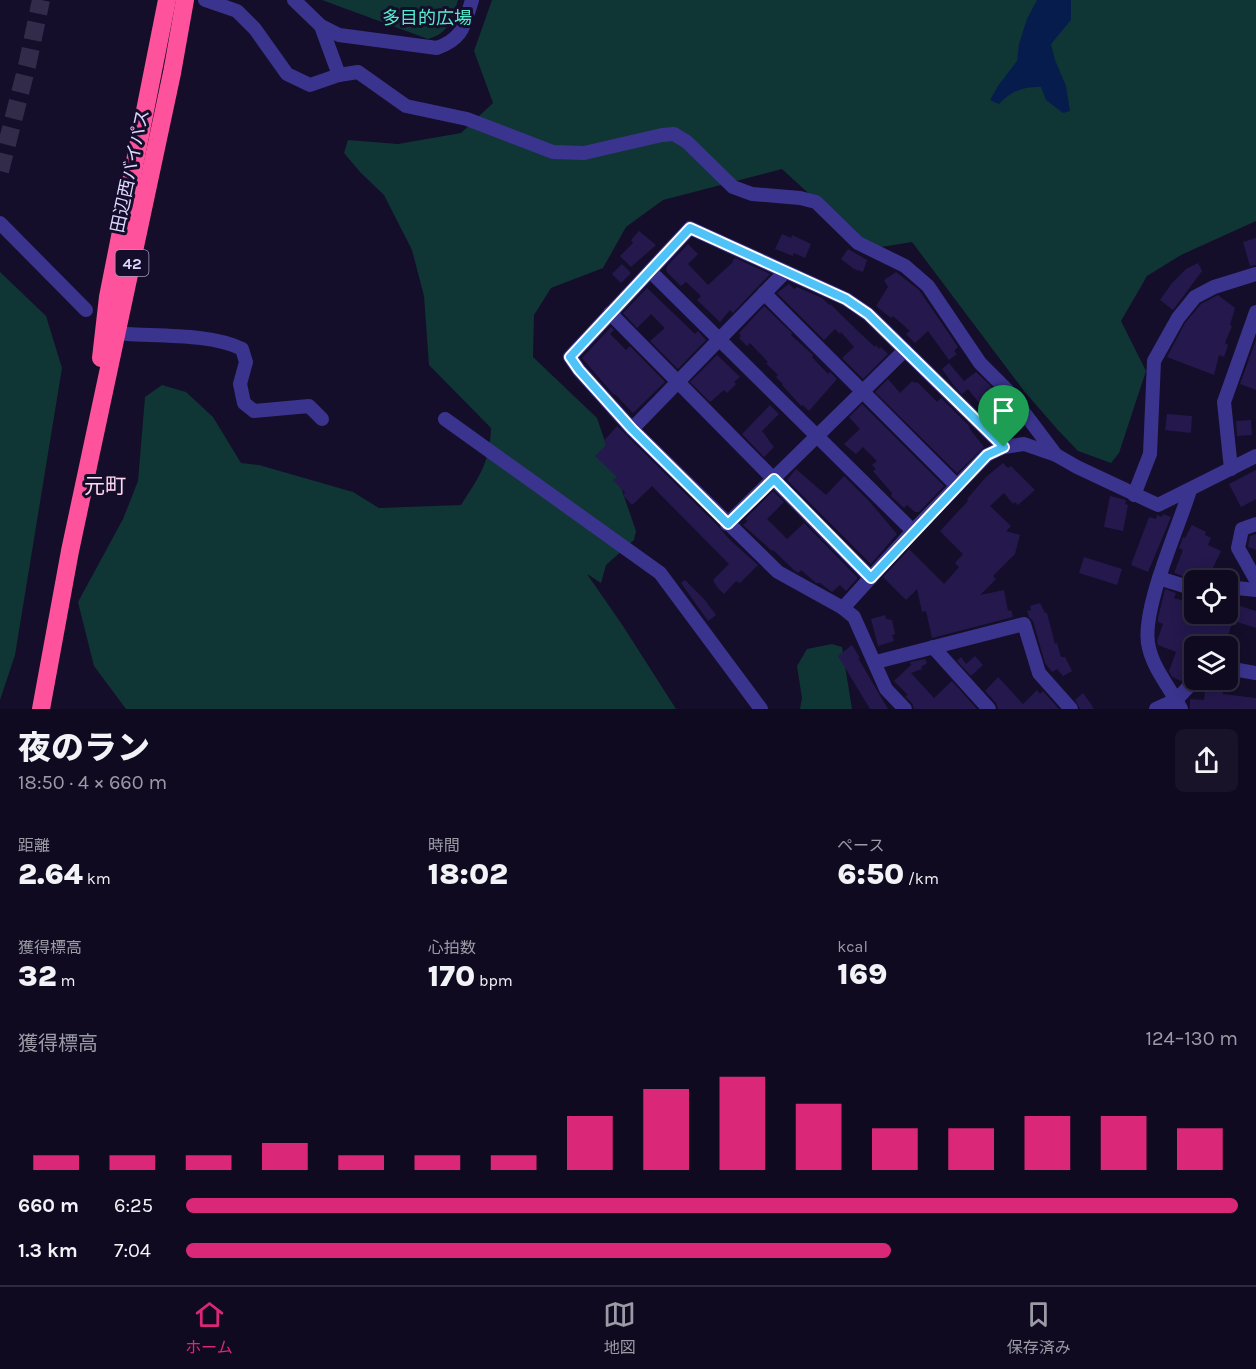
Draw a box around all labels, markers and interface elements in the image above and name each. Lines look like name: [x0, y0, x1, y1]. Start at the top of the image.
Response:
park label: 多目的広場: [382, 7, 472, 29]
street label: 田辺西バイパス: [106, 107, 154, 235]
road number: 42: [116, 250, 148, 276]
pin: [978, 385, 1029, 447]
icon: arrive: [987, 394, 1020, 427]
district label: 元町: [84, 474, 126, 498]
map controls: [1184, 570, 1238, 690]
button: locate: [1184, 570, 1238, 624]
button: layers: [1184, 636, 1238, 690]
text: 夜のラン: [18, 729, 150, 767]
button: share: [1175, 729, 1238, 792]
text: 18:50 · 4 × 660 m: [18, 771, 167, 794]
text: 距離: [18, 836, 50, 855]
text: 時間: [428, 836, 460, 855]
text: ペース: [837, 836, 885, 855]
text: 2.64: [18, 856, 83, 892]
text: 18:02: [428, 856, 508, 892]
text: 6:50: [837, 856, 904, 892]
text: km: [83, 869, 111, 888]
text: /km: [904, 869, 939, 888]
text: kcal: [837, 937, 868, 956]
text: 獲得標高: [18, 938, 82, 957]
text: 心拍数: [428, 938, 476, 957]
text: 169: [837, 956, 887, 992]
text: 32: [18, 958, 57, 994]
text: 170: [428, 958, 475, 994]
text: m: [57, 971, 75, 990]
text: bpm: [475, 971, 513, 990]
text: 124–130 m: [1145, 1027, 1238, 1050]
text: 獲得標高: [18, 1032, 98, 1055]
text: 660 m: [18, 1194, 79, 1217]
text: 6:25: [114, 1194, 153, 1217]
text: 1.3 km: [18, 1239, 78, 1262]
text: 7:04: [114, 1239, 151, 1262]
tab: ホーム: [185, 1298, 233, 1358]
tab: 地図: [603, 1298, 636, 1358]
tab: 保存済み: [1007, 1298, 1071, 1358]

